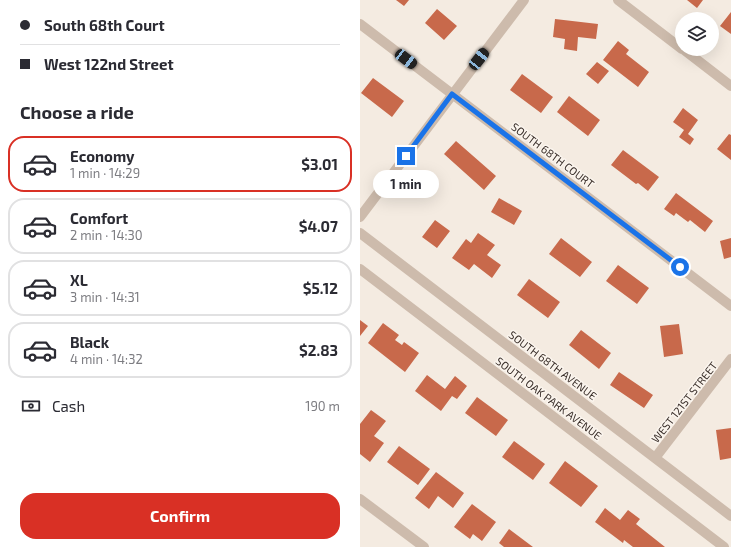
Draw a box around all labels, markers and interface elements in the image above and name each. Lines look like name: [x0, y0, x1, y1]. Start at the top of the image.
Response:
map controls: [675, 12, 719, 56]
button: layers: [675, 12, 719, 56]
text: South 68th Court: [44, 16, 165, 34]
car: [467, 46, 491, 72]
car: [393, 47, 419, 71]
text: West 122nd Street: [44, 55, 174, 73]
text: Choose a ride: [20, 101, 134, 123]
street label: SOUTH 68TH COURT: [509, 120, 597, 191]
icon: car: [22, 146, 58, 182]
text: Economy: [70, 147, 135, 165]
route end: [397, 147, 415, 165]
text: $3.01: [301, 155, 338, 173]
text: 1 min · 14:29: [70, 165, 140, 181]
callout: 1 min: [373, 170, 439, 198]
text: 1 min: [390, 176, 422, 192]
icon: car: [22, 208, 58, 244]
text: Comfort: [70, 209, 128, 227]
text: $4.07: [299, 217, 338, 235]
text: 2 min · 14:30: [70, 227, 143, 243]
route start: [671, 258, 689, 276]
icon: car: [22, 270, 58, 306]
text: XL: [70, 271, 88, 289]
text: $5.12: [303, 279, 338, 297]
text: 3 min · 14:31: [70, 289, 140, 305]
street label: SOUTH 68TH AVENUE: [507, 328, 599, 402]
icon: car: [22, 332, 58, 368]
text: Black: [70, 333, 109, 351]
text: $2.83: [299, 341, 338, 359]
text: 4 min · 14:32: [70, 351, 143, 367]
street label: SOUTH OAK PARK AVENUE: [494, 354, 604, 442]
street label: WEST 121ST STREET: [648, 358, 720, 445]
icon: cash: [20, 395, 42, 417]
text: Cash: [52, 397, 85, 415]
text: 190 m: [305, 398, 340, 414]
button: Confirm: [20, 493, 340, 539]

